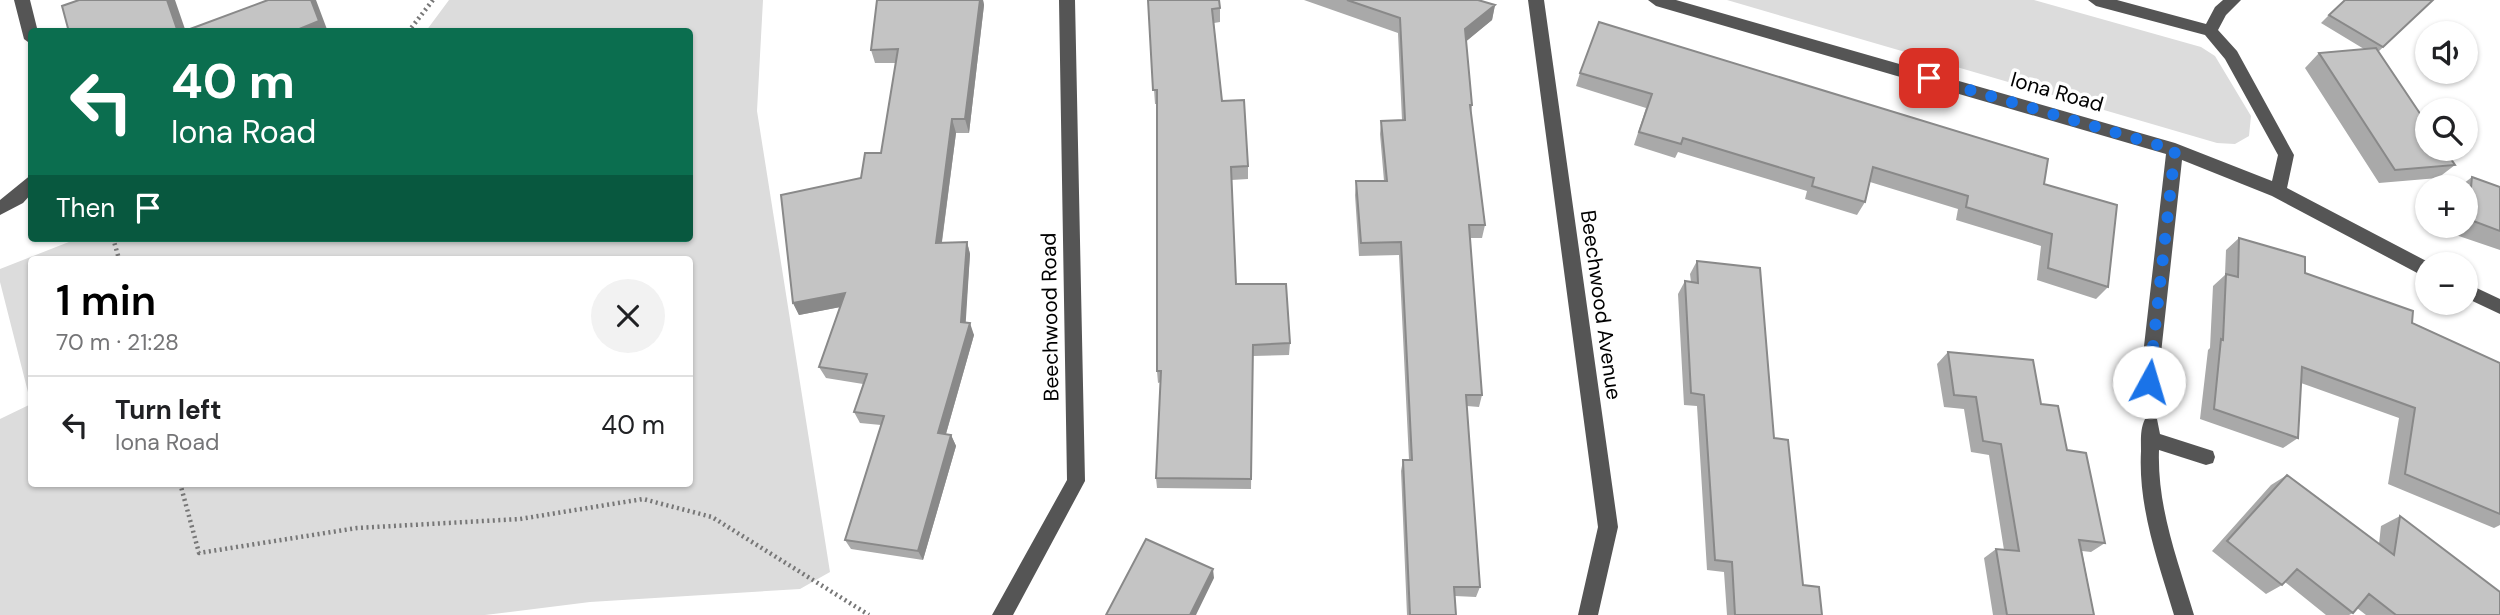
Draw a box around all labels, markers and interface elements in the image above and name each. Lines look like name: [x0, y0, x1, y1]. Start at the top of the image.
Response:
map controls: [2415, 21, 2478, 315]
button: sound: [2415, 21, 2478, 84]
pin: [1899, 48, 1959, 108]
text: 40 m: [171, 49, 295, 113]
icon: left: [56, 56, 147, 147]
icon: arrive: [1910, 59, 1948, 97]
street label: Iona Road: [2007, 65, 2107, 119]
button: search: [2415, 98, 2478, 161]
text: Iona Road: [171, 111, 316, 153]
button: +: [2415, 175, 2478, 238]
icon: arrive: [129, 189, 167, 227]
text: Then: [56, 191, 115, 225]
street label: Beechwood Avenue: [1574, 208, 1628, 402]
street label: Beechwood Road: [1035, 232, 1065, 402]
button: −: [2415, 252, 2478, 315]
text: 1 min: [56, 273, 156, 328]
button: close: [591, 279, 665, 353]
text: 70 m · 21:28: [56, 327, 179, 357]
position arrow: [2112, 345, 2186, 419]
text: Turn left: [115, 393, 222, 427]
icon: left: [56, 406, 94, 444]
text: 40 m: [601, 408, 665, 442]
text: Iona Road: [115, 427, 219, 457]

